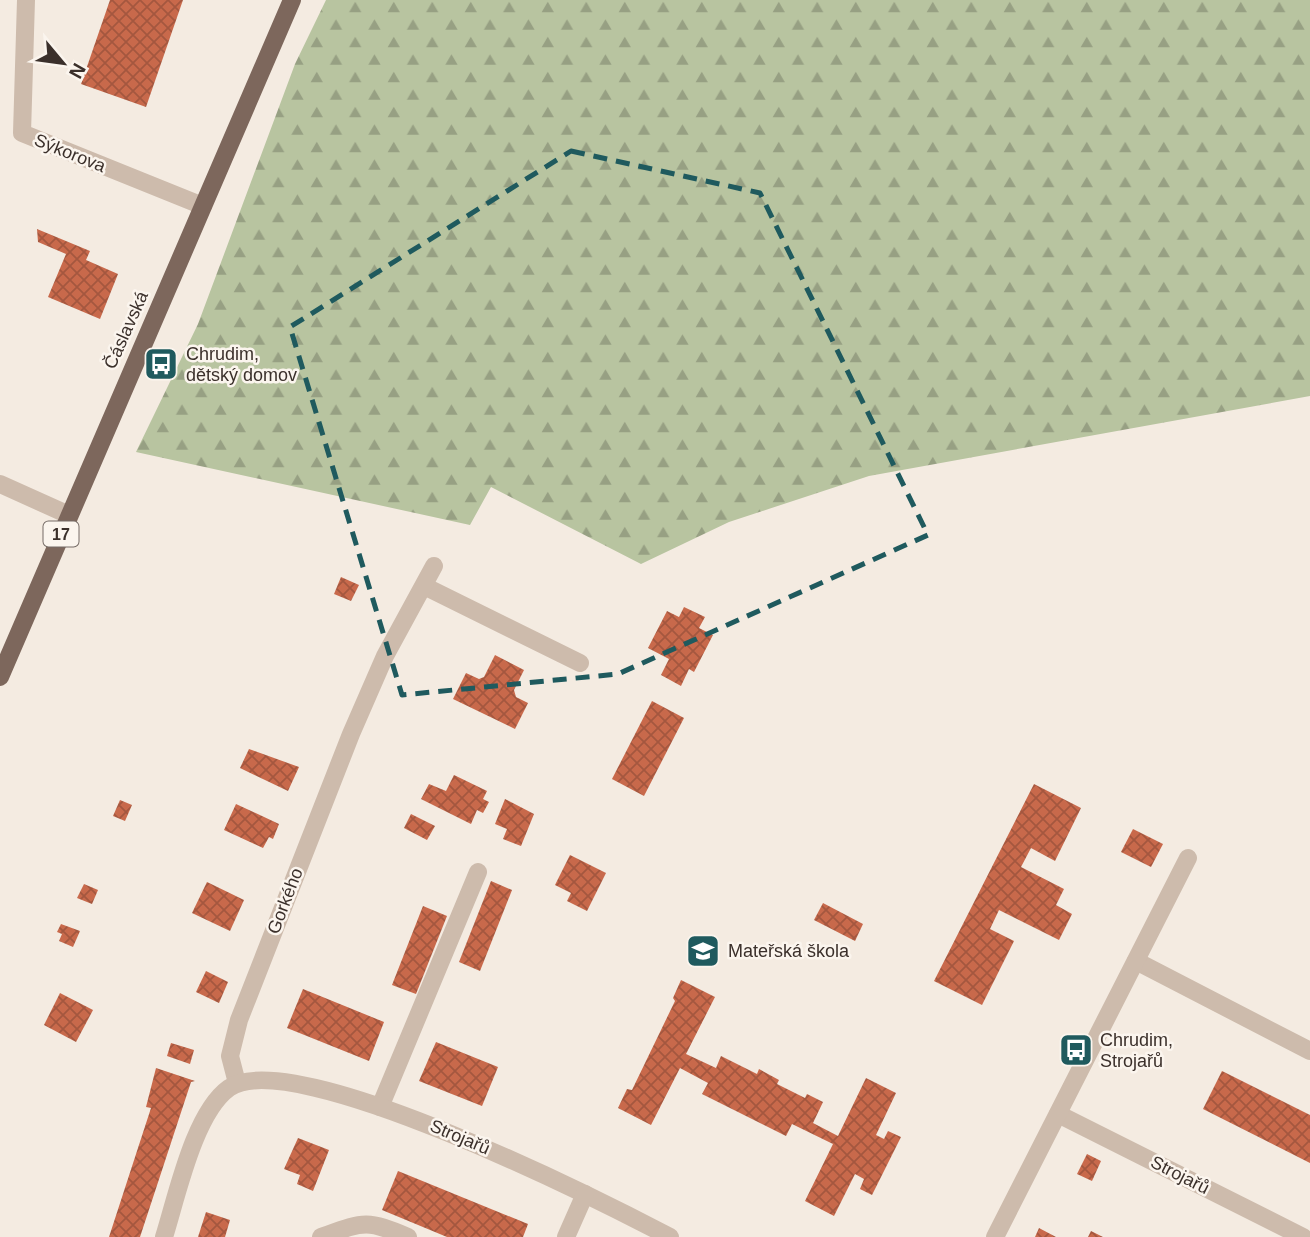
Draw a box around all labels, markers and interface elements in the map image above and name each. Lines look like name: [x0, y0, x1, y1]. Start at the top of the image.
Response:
north arrow: [28, 28, 98, 98]
text: N: [65, 60, 90, 82]
street label: Sýkorova: [31, 130, 109, 177]
street label: Čáslavská: [99, 287, 152, 372]
place label: Chrudim, dětský domov: [186, 344, 297, 385]
bus stop icon: Chrudim, dětský domov: [142, 345, 180, 383]
road number: 17: [43, 522, 78, 547]
street label: Gorkého: [263, 865, 307, 937]
school or university icon: Mateřská škola: [684, 932, 722, 970]
place label: Mateřská škola: [728, 941, 850, 961]
place label: Chrudim, Strojařů: [1100, 1030, 1173, 1071]
bus stop icon: Chrudim, Strojařů: [1057, 1031, 1095, 1069]
street label: Strojařů: [427, 1115, 493, 1159]
street label: Strojařů: [1147, 1152, 1213, 1198]

